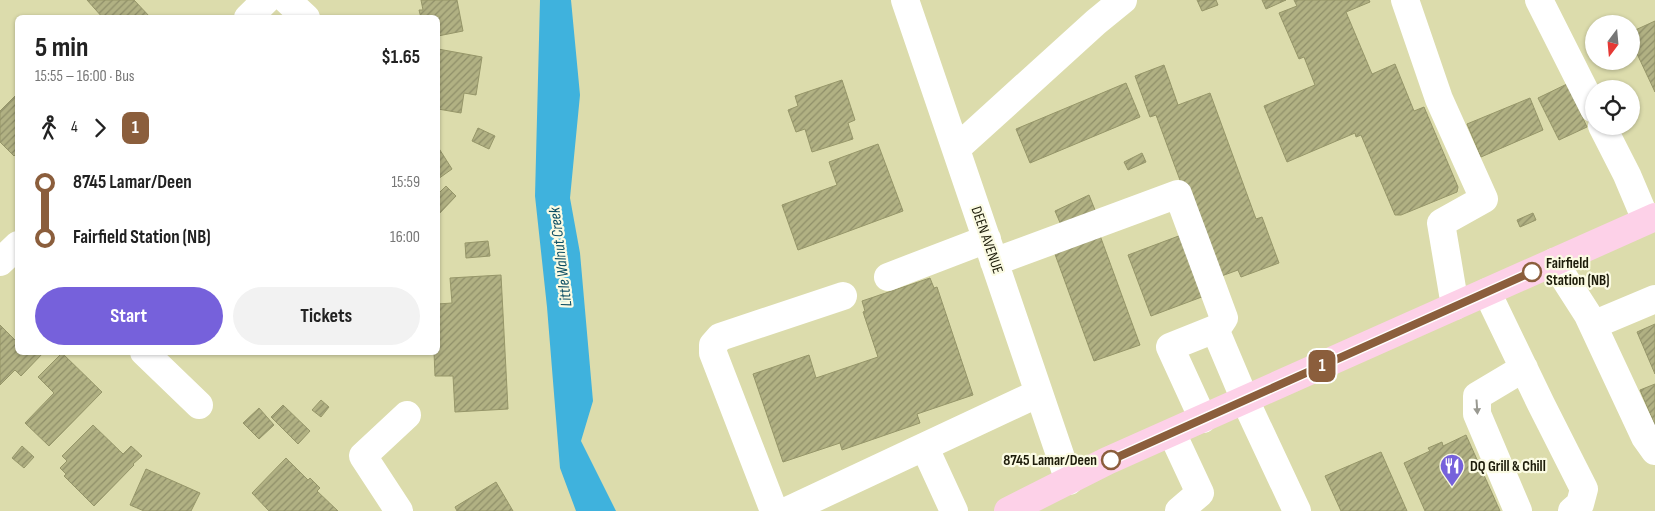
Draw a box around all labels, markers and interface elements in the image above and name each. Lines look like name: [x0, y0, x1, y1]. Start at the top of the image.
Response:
north arrow: [1585, 15, 1640, 70]
map controls: [1585, 15, 1640, 135]
text: 5 min: [35, 31, 88, 64]
text: $1.65: [381, 46, 420, 69]
text: 15:55 – 16:00 · Bus: [35, 67, 135, 86]
button: locate: [1585, 80, 1640, 135]
icon: walk: [35, 114, 63, 142]
icon: forward: [86, 114, 114, 142]
text: 1: [132, 117, 139, 138]
text: 4: [71, 118, 78, 137]
text: 8745 Lamar/Deen: [73, 171, 192, 194]
text: 15:59: [391, 173, 420, 192]
street label: DEEN AVENUE: [967, 204, 1007, 276]
water label: Little Walnut Creek: [545, 205, 577, 308]
text: Fairfield Station (NB): [73, 226, 211, 249]
text: 16:00: [390, 228, 420, 247]
place label: Fairfield Station (NB): [1546, 254, 1610, 290]
marker: Fairfield Station (NB): [1522, 262, 1542, 282]
button: Start: [35, 287, 223, 345]
button: Tickets: [233, 287, 420, 345]
line badge: 1: [1306, 350, 1338, 382]
text: 1: [1318, 355, 1326, 376]
one-way arrow: [1474, 400, 1482, 416]
marker: 8745 Lamar/Deen: [1101, 450, 1121, 470]
place label: 8745 Lamar/Deen: [1003, 451, 1097, 470]
restaurant icon: DQ Grill & Chill: [1439, 453, 1465, 487]
place label: DQ Grill & Chill: [1470, 457, 1546, 476]

